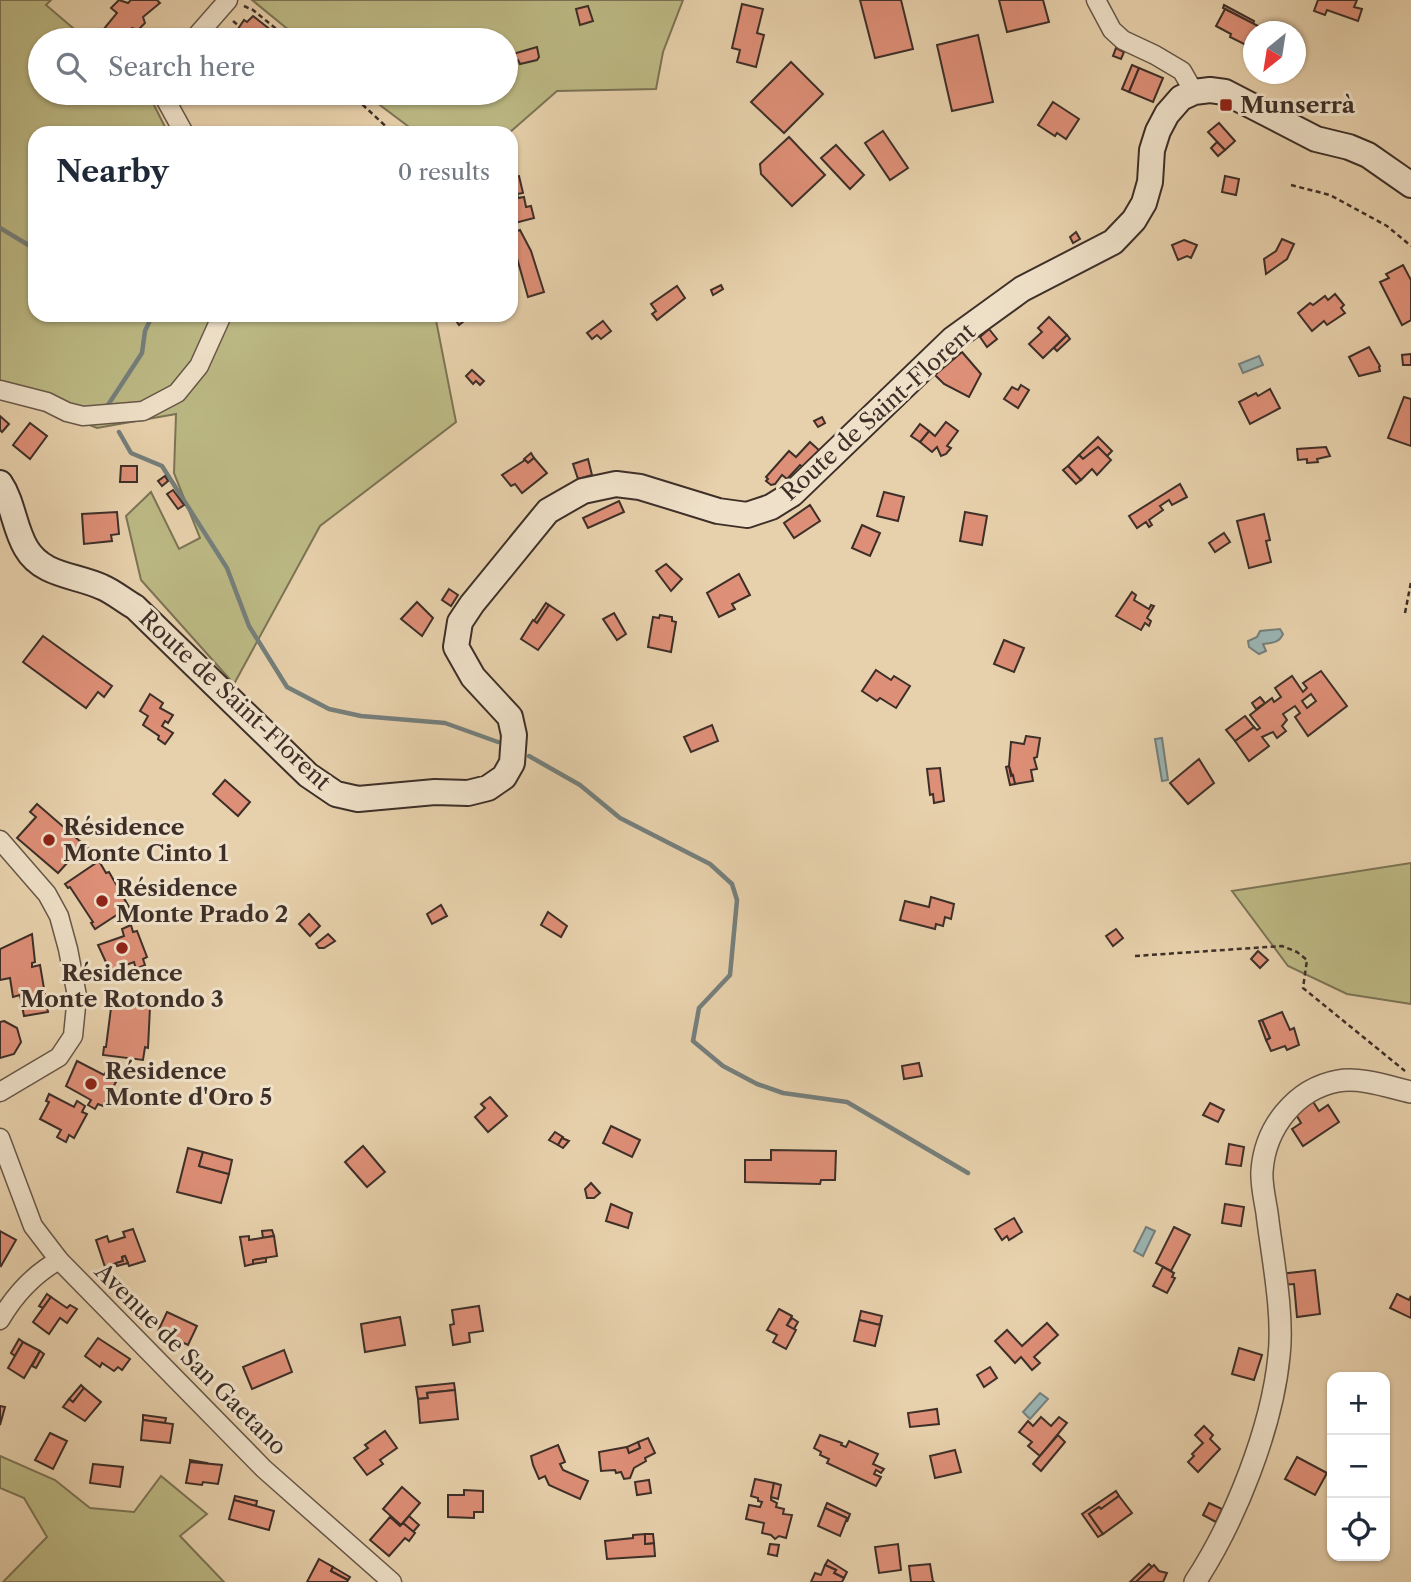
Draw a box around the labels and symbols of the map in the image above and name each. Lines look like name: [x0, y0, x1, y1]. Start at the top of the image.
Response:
north arrow: [1243, 21, 1306, 84]
place label: Munserrà: [1240, 91, 1356, 119]
marker: Munserrà: [1218, 97, 1234, 113]
street label: Route de Saint-Florent: [775, 318, 981, 506]
street label: Route de Saint-Florent: [134, 604, 336, 796]
place label: Résidence Monte Cinto 1: [63, 813, 229, 867]
marker: Résidence Monte Cinto 1: [41, 832, 57, 848]
place label: Résidence Monte Prado 2: [116, 874, 288, 928]
marker: Résidence Monte Prado 2: [94, 893, 110, 909]
marker: Résidence Monte Rotondo 3: [114, 940, 130, 956]
place label: Résidence Monte Rotondo 3: [20, 959, 224, 1013]
place label: Résidence Monte d'Oro 5: [105, 1057, 272, 1111]
marker: Résidence Monte d'Oro 5: [83, 1076, 99, 1092]
street label: Avenue de San Gaetano: [89, 1257, 293, 1461]

